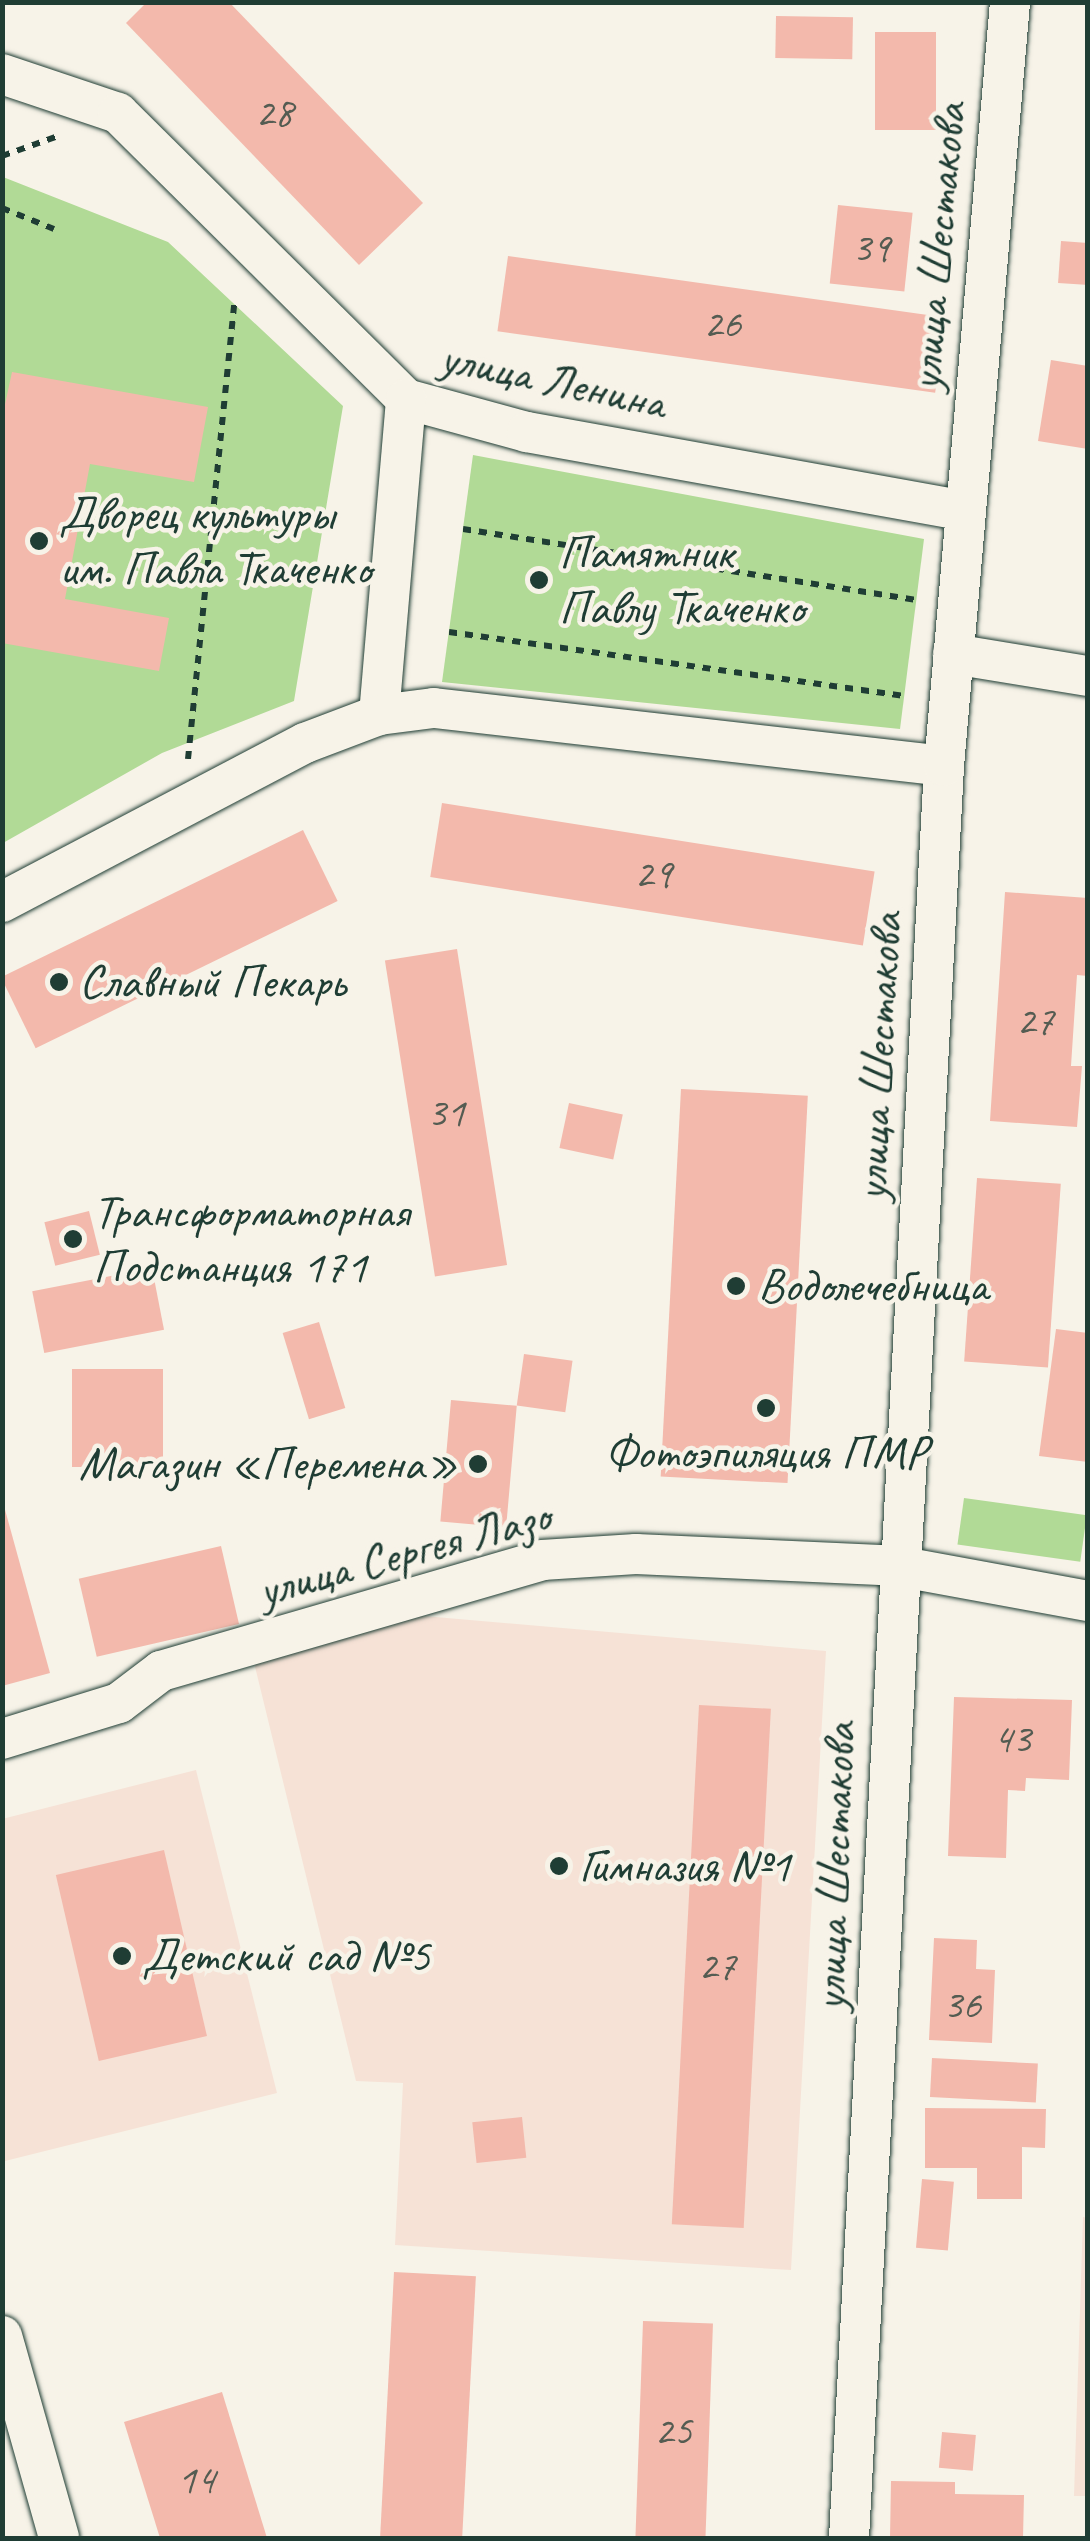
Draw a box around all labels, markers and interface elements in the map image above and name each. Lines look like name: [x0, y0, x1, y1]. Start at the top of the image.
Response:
house number: 28: [255, 88, 293, 138]
street label: улица Шестакова: [896, 99, 978, 395]
house number: 39: [852, 223, 890, 273]
house number: 26: [703, 299, 741, 349]
street label: улица Ленина: [436, 328, 670, 432]
place label: Дворец культуры им. Павла Ткаченко: [59, 484, 374, 597]
place label: Памятник Павлу Ткаченко: [559, 523, 807, 636]
marker: Дворец культуры им. Павла Ткаченко: [28, 530, 50, 552]
marker: Памятник Павлу Ткаченко: [528, 569, 550, 591]
house number: 29: [634, 849, 672, 899]
street label: улица Шестакова: [842, 910, 914, 1204]
place label: Славный Пекарь: [79, 953, 345, 1011]
marker: Славный Пекарь: [48, 971, 70, 993]
house number: 27: [1016, 996, 1054, 1046]
house number: 31: [427, 1088, 465, 1138]
place label: Трансформаторная Подстанция 171: [93, 1182, 409, 1295]
marker: Трансформаторная Подстанция 171: [62, 1228, 84, 1250]
place label: Водолечебница: [758, 1257, 988, 1315]
marker: Водолечебница: [723, 1273, 749, 1299]
marker: Фотоэпиляция ПМР: [755, 1397, 777, 1419]
place label: Фотоэпиляция ПМР: [605, 1424, 927, 1482]
place label: Магазин «Перемена»: [79, 1435, 458, 1493]
marker: Магазин «Перемена»: [467, 1453, 489, 1475]
street label: улица Сергея Лазо: [253, 1487, 555, 1619]
house number: 43: [993, 1714, 1031, 1764]
street label: улица Шестакова: [800, 1720, 868, 2014]
place label: Гимназия №1: [579, 1837, 791, 1895]
marker: Гимназия №1: [548, 1855, 570, 1877]
place label: Детский сад №5: [142, 1927, 430, 1985]
house number: 27: [698, 1941, 736, 1991]
marker: Детский сад №5: [111, 1945, 133, 1967]
house number: 36: [943, 1980, 981, 2030]
house number: 25: [654, 2406, 692, 2456]
house number: 14: [177, 2455, 215, 2505]

